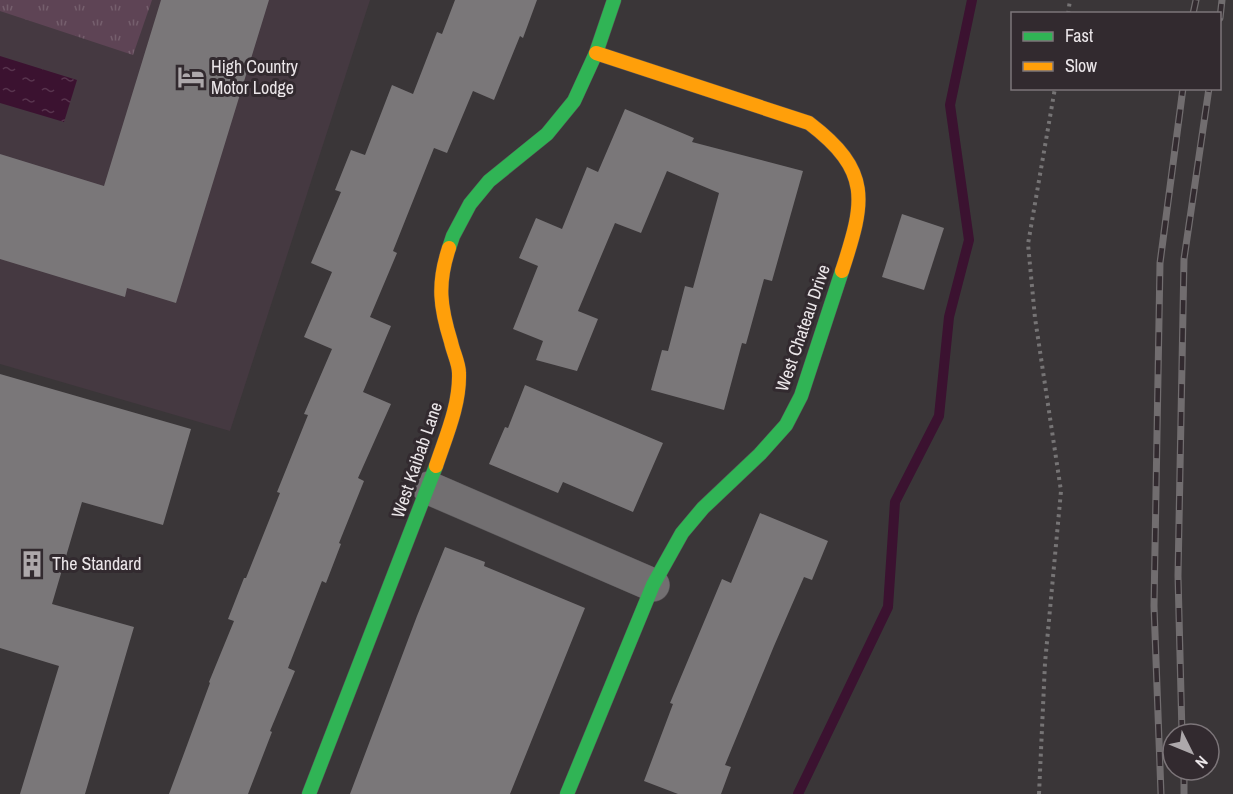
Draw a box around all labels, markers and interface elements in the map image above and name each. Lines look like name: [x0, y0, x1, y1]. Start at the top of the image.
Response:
legend: [1011, 12, 1221, 90]
text: Fast: [1065, 23, 1093, 48]
text: Slow: [1065, 53, 1097, 78]
place label: High Country Motor Lodge: [211, 54, 299, 100]
hotel icon: High Country Motor Lodge: [176, 62, 206, 92]
street label: West Chateau Drive: [769, 261, 836, 395]
street label: West Kaibab Lane: [385, 398, 448, 521]
building icon: The Standard: [17, 549, 47, 579]
place label: The Standard: [52, 551, 141, 576]
north arrow: [1161, 722, 1221, 782]
text: N: [1191, 751, 1213, 773]

